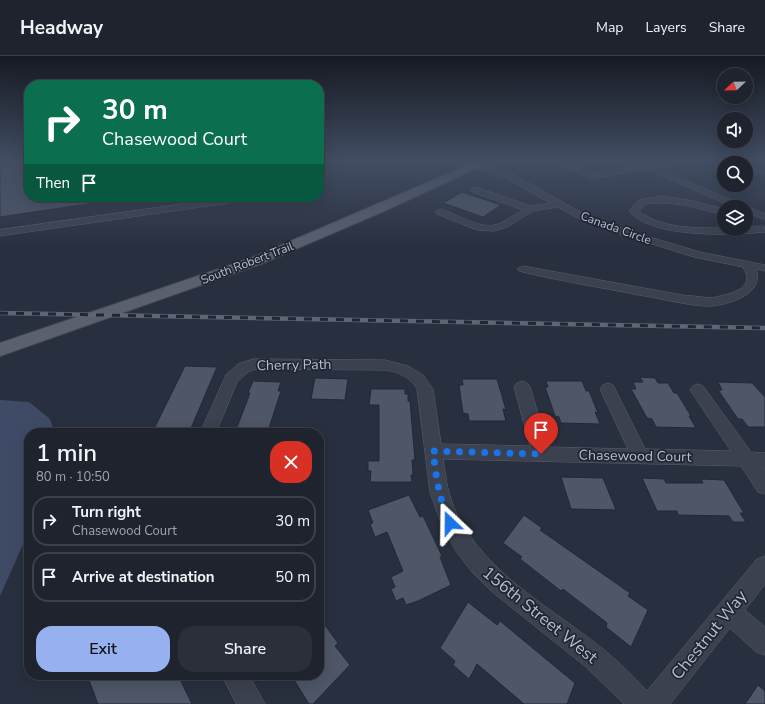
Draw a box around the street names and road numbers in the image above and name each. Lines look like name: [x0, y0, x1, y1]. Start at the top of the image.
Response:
street label: Canada Circle: [578, 208, 654, 248]
street label: South Robert Trail: [198, 238, 296, 288]
street label: Cherry Path: [256, 355, 332, 375]
street label: Chasewood Court: [578, 446, 692, 466]
street label: 156th Street West: [478, 561, 603, 669]
street label: Chestnut Way: [666, 585, 752, 685]

